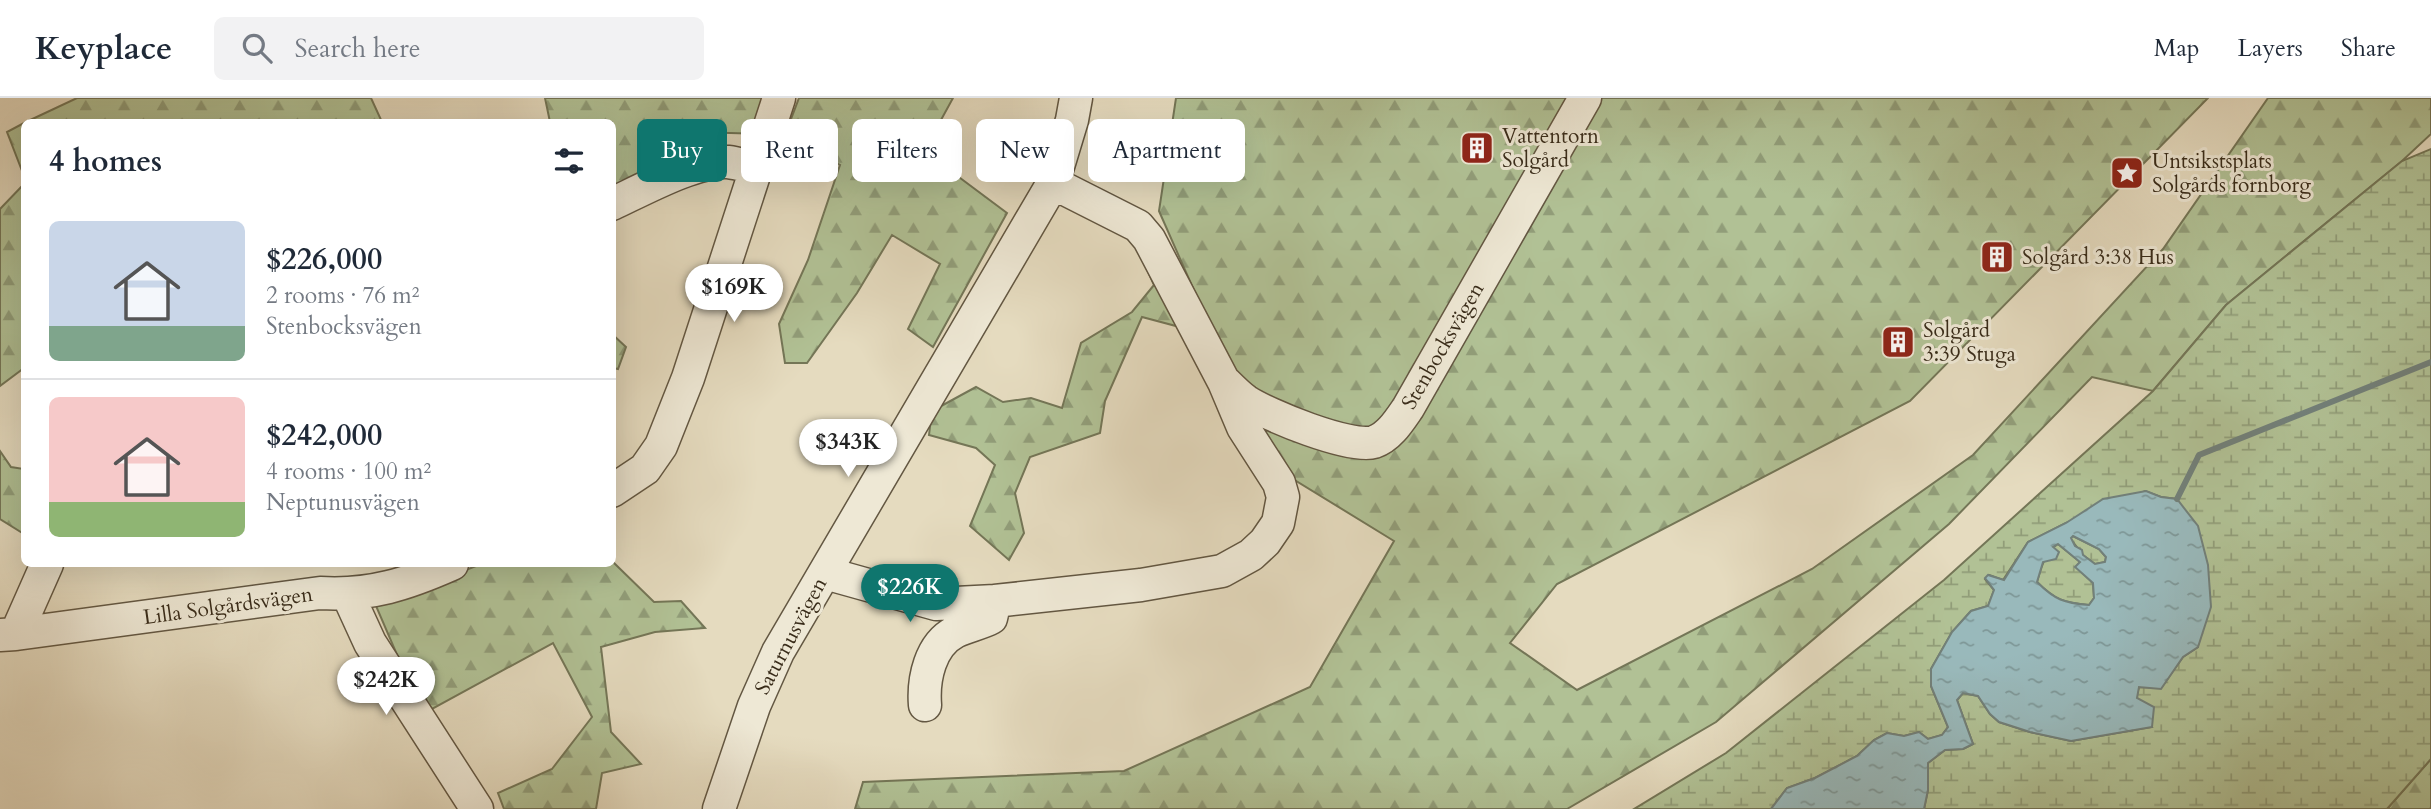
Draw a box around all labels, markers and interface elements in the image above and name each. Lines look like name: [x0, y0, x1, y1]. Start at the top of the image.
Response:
search box: [214, 17, 704, 80]
text: Keyplace: [35, 26, 172, 71]
icon: search: [238, 29, 276, 67]
text: Search here: [294, 31, 420, 66]
text: Map: [2154, 32, 2200, 65]
text: Layers: [2238, 32, 2303, 65]
text: Share: [2341, 32, 2396, 65]
chip: Buy: [637, 119, 727, 182]
chip: Rent: [741, 119, 838, 182]
chip: Filters: [852, 119, 962, 182]
chip: New: [976, 119, 1074, 182]
chip: Apartment: [1088, 119, 1245, 182]
place label: Vattentorn Solgård: [1502, 122, 1599, 175]
building icon: Vattentorn Solgård: [1458, 129, 1496, 167]
text: 4 homes: [49, 141, 162, 182]
icon: filters: [550, 142, 588, 180]
place label: Untsikstsplats Solgårds fornborg: [2152, 147, 2311, 200]
place icon: Untsikstsplats Solgårds fornborg: [2108, 154, 2146, 192]
building icon: Solgård 3:38 Hus: [1978, 238, 2016, 276]
text: $226,000: [266, 239, 382, 280]
place label: Solgård 3:38 Hus: [2022, 243, 2174, 272]
icon: home: [105, 249, 189, 333]
pin: $169K: [685, 264, 783, 324]
text: $169K: [701, 271, 767, 302]
street label: Stenbocksvägen: [1395, 277, 1491, 415]
text: 2 rooms · 76 m²: [266, 280, 419, 311]
text: Stenbocksvägen: [266, 311, 422, 342]
place label: Solgård 3:39 Stuga: [1923, 316, 2016, 369]
building icon: Solgård 3:39 Stuga: [1879, 323, 1917, 361]
text: $242,000: [266, 415, 382, 456]
pin: $343K: [799, 420, 897, 479]
icon: home: [105, 425, 189, 509]
text: $343K: [815, 426, 881, 457]
text: 4 rooms · 100 m²: [266, 456, 431, 487]
text: Neptunusvägen: [266, 487, 420, 518]
pin: $226K: [861, 564, 959, 624]
text: $226K: [877, 571, 943, 602]
street label: Saturnusvägen: [748, 572, 834, 700]
street label: Lilla Solgårdsvägen: [141, 580, 315, 632]
pin: $242K: [337, 658, 435, 717]
text: $242K: [353, 664, 419, 695]

